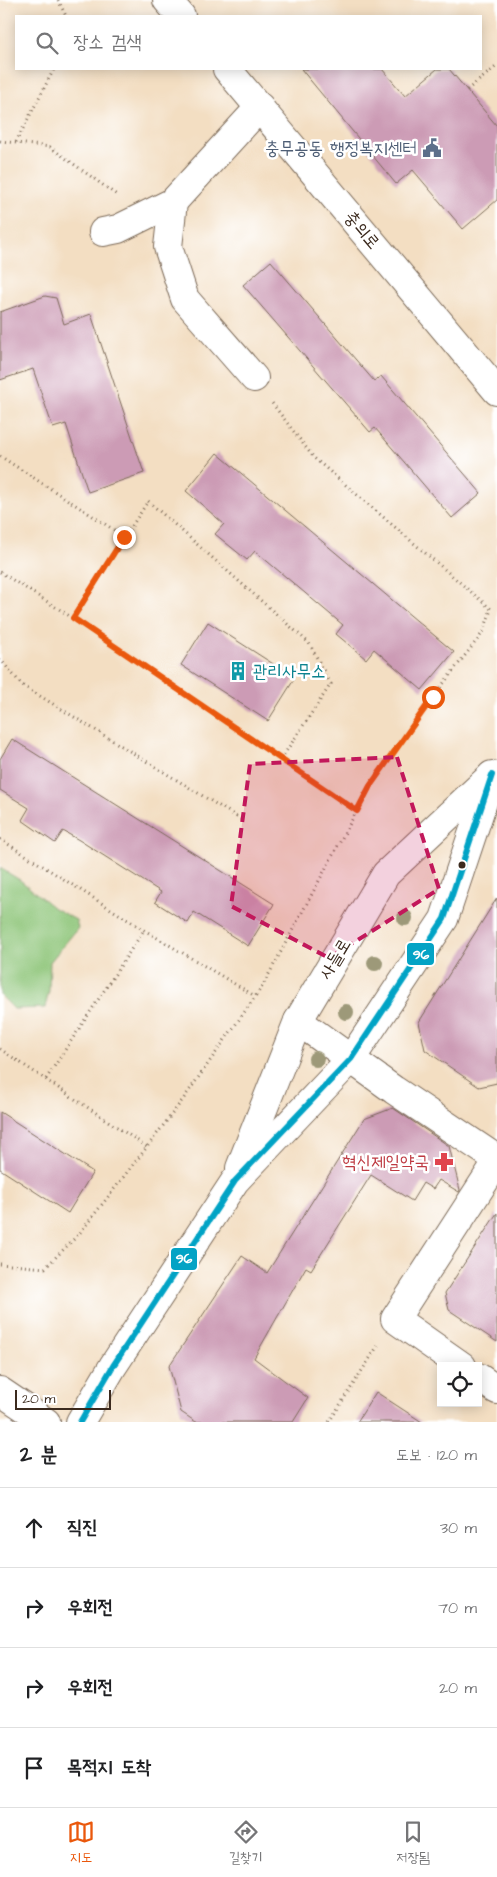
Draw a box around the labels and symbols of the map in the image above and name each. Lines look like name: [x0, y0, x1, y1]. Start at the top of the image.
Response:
place label: 충무공동 행정복지센터: [265, 136, 417, 161]
public building icon: 충무공동 행정복지센터: [421, 137, 443, 159]
street label: 충의로: [338, 205, 386, 255]
route end: [113, 526, 136, 549]
place label: 관리사무소: [253, 659, 325, 684]
building icon: 관리사무소: [227, 660, 249, 682]
route start: [422, 686, 445, 709]
unlabelled marker: [457, 860, 467, 870]
street label: 사들로: [313, 934, 357, 984]
line badge: 96: [406, 942, 435, 966]
text: 96: [413, 945, 430, 965]
place label: 혁신제일약국: [342, 1150, 429, 1175]
pharmacy icon: 혁신제일약국: [433, 1151, 455, 1173]
line badge: 96: [170, 1247, 198, 1271]
text: 96: [176, 1249, 193, 1269]
scale bar: [15, 1387, 111, 1410]

